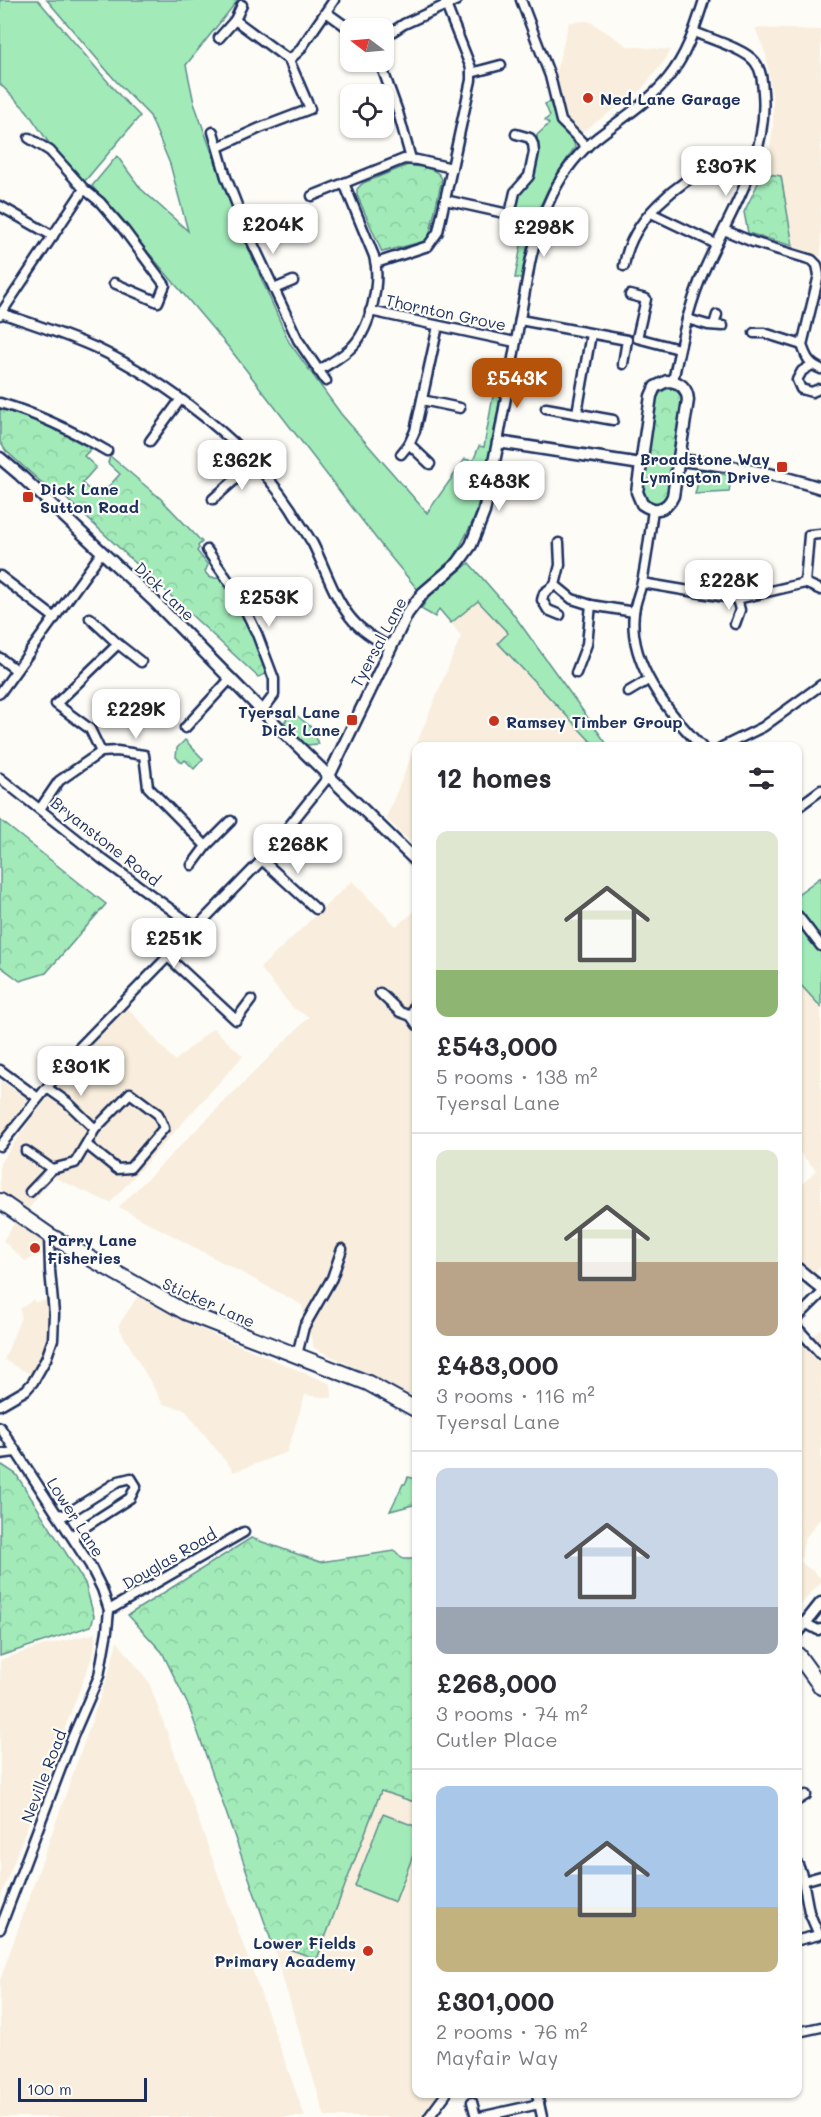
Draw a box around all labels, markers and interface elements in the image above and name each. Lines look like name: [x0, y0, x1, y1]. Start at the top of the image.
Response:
north arrow: [340, 18, 394, 72]
map controls: [340, 18, 394, 138]
button: locate: [340, 84, 394, 138]
place label: Ned Lane Garage: [600, 88, 741, 109]
marker: Ned Lane Garage: [581, 91, 595, 105]
pin: £307K: [684, 146, 768, 197]
text: £307K: [695, 152, 757, 178]
pin: £204K: [231, 204, 315, 255]
pin: £298K: [502, 207, 586, 258]
text: £204K: [242, 210, 304, 236]
text: £298K: [513, 213, 575, 239]
street label: Thornton Grove: [384, 289, 508, 335]
pin: £543K: [475, 358, 559, 409]
text: £543K: [486, 364, 548, 390]
pin: £362K: [200, 440, 284, 491]
text: £362K: [212, 446, 272, 472]
place label: Broadstone Way Lymington Drive: [640, 448, 770, 487]
marker: Broadstone Way Lymington Drive: [775, 460, 789, 474]
pin: £483K: [457, 461, 541, 512]
text: £483K: [468, 467, 530, 493]
place label: Dick Lane Sutton Road: [40, 478, 139, 517]
marker: Dick Lane Sutton Road: [21, 490, 35, 504]
street label: Dick Lane: [130, 557, 200, 625]
pin: £228K: [687, 560, 771, 611]
text: £228K: [699, 566, 759, 592]
pin: £253K: [227, 577, 311, 628]
text: £253K: [239, 583, 299, 609]
street label: Tyersal Lane: [345, 593, 411, 691]
pin: £229K: [94, 689, 178, 740]
text: £229K: [106, 695, 166, 721]
place label: Tyersal Lane Dick Lane: [238, 701, 340, 740]
place label: Ramsey Timber Group: [506, 711, 683, 732]
marker: Tyersal Lane Dick Lane: [345, 713, 359, 727]
marker: Ramsey Timber Group: [487, 714, 501, 728]
text: 12 homes: [436, 761, 552, 795]
icon: filters: [745, 762, 778, 795]
street label: Bryanstone Road: [47, 792, 165, 890]
pin: £268K: [256, 824, 340, 875]
text: £268K: [267, 830, 329, 856]
icon: home: [553, 870, 661, 978]
pin: £251K: [132, 918, 216, 969]
text: £251K: [145, 924, 203, 950]
text: £543,000: [436, 1029, 558, 1063]
pin: £301K: [39, 1046, 123, 1097]
text: £301K: [51, 1052, 111, 1078]
text: 5 rooms · 138 m²: [436, 1063, 598, 1089]
text: Tyersal Lane: [436, 1089, 560, 1115]
icon: home: [553, 1189, 661, 1297]
place label: Parry Lane Fisheries: [47, 1229, 137, 1268]
marker: Parry Lane Fisheries: [28, 1241, 42, 1255]
street label: Sticker Lane: [159, 1272, 259, 1332]
text: £483,000: [436, 1348, 559, 1382]
text: 3 rooms · 116 m²: [436, 1382, 595, 1408]
text: Tyersal Lane: [436, 1408, 560, 1434]
street label: Lower Lane: [43, 1473, 109, 1561]
icon: home: [553, 1507, 661, 1615]
street label: Douglas Road: [118, 1523, 220, 1593]
text: £268,000: [436, 1666, 557, 1700]
text: 3 rooms · 74 m²: [436, 1700, 588, 1726]
street label: Neville Road: [16, 1726, 70, 1826]
text: Cutler Place: [436, 1726, 558, 1752]
icon: home: [553, 1825, 661, 1933]
place label: Lower Fields Primary Academy: [214, 1932, 356, 1971]
marker: Lower Fields Primary Academy: [361, 1944, 375, 1958]
text: £301,000: [436, 1984, 554, 2018]
text: 2 rooms · 76 m²: [436, 2018, 588, 2044]
text: Mayfair Way: [436, 2044, 558, 2070]
scale bar: [18, 2075, 147, 2102]
text: 100 m: [27, 2078, 72, 2099]

